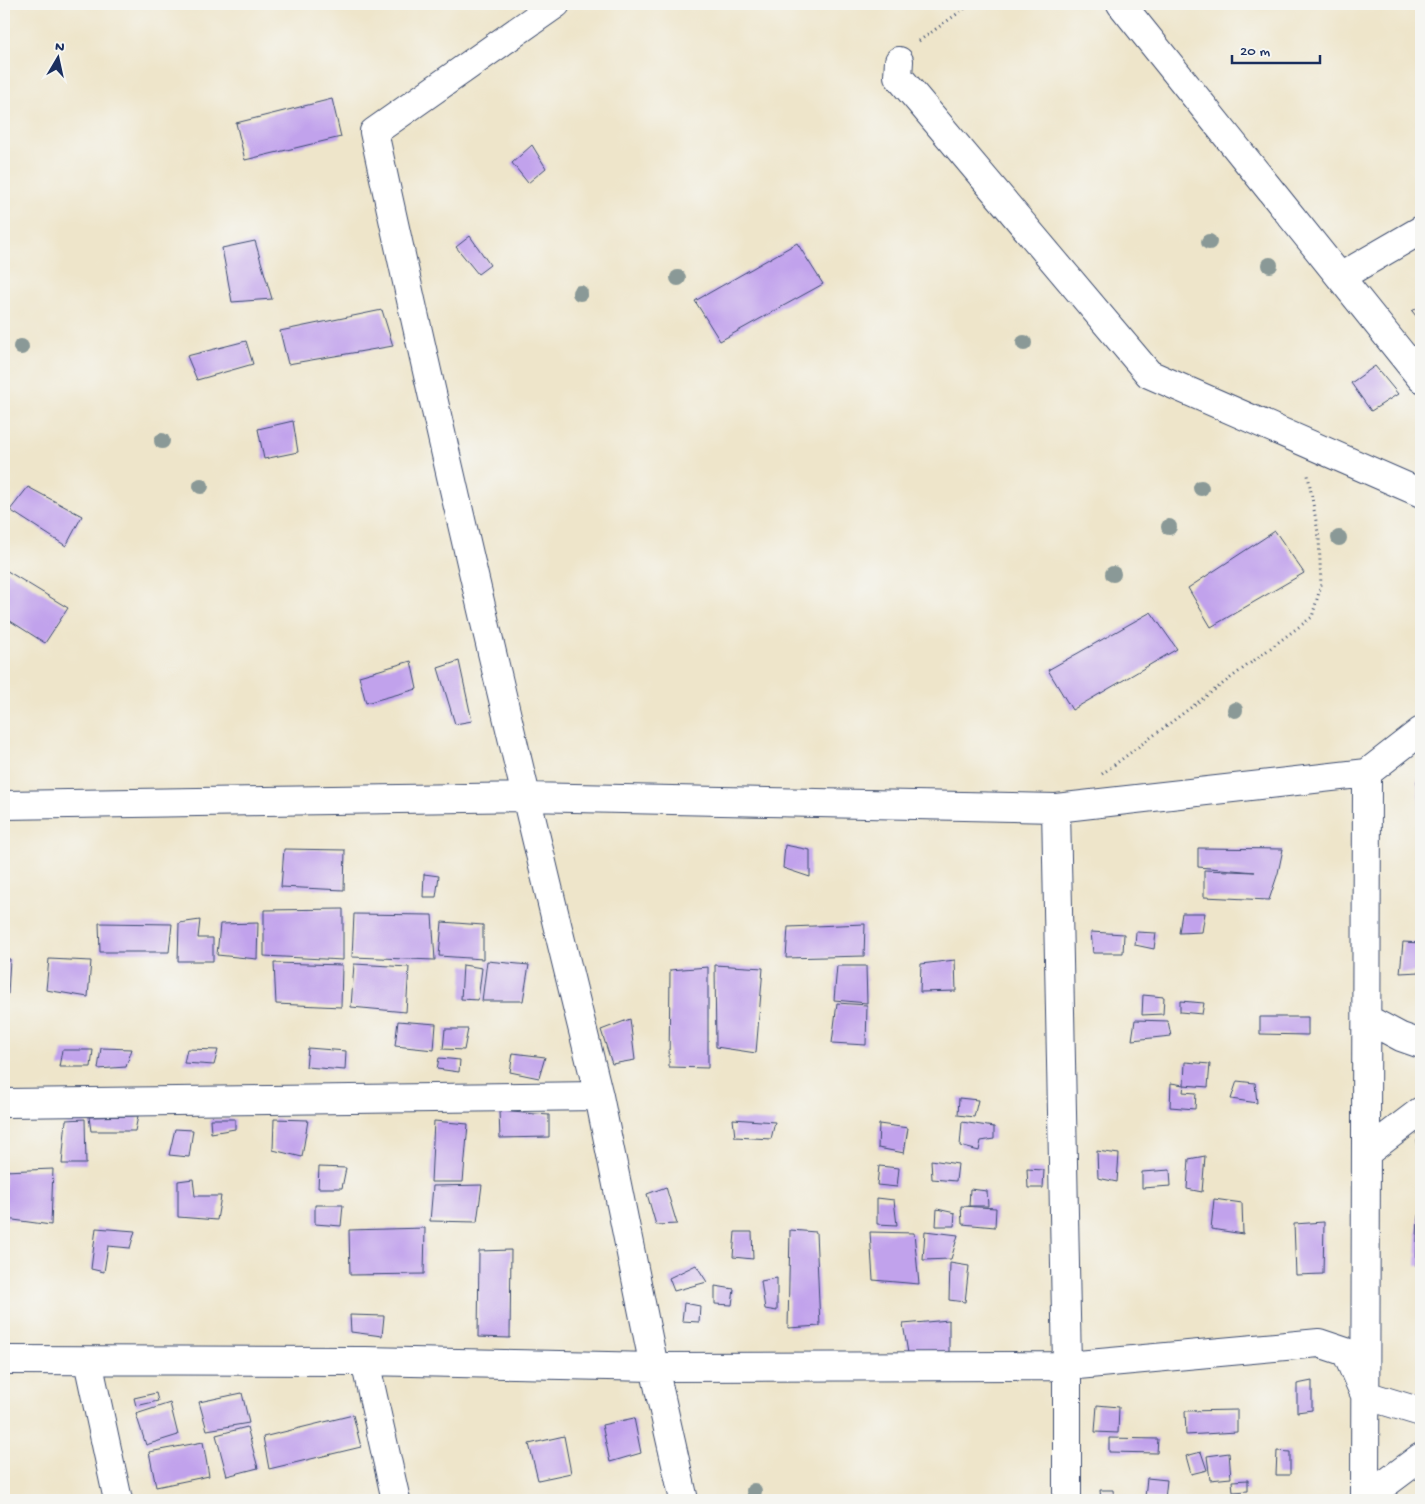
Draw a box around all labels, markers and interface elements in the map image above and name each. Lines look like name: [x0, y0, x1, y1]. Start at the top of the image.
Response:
north arrow: [32, 32, 82, 82]
scale bar: [1232, 32, 1320, 64]
text: N: [54, 39, 65, 57]
text: 20 m: [1240, 43, 1270, 61]

